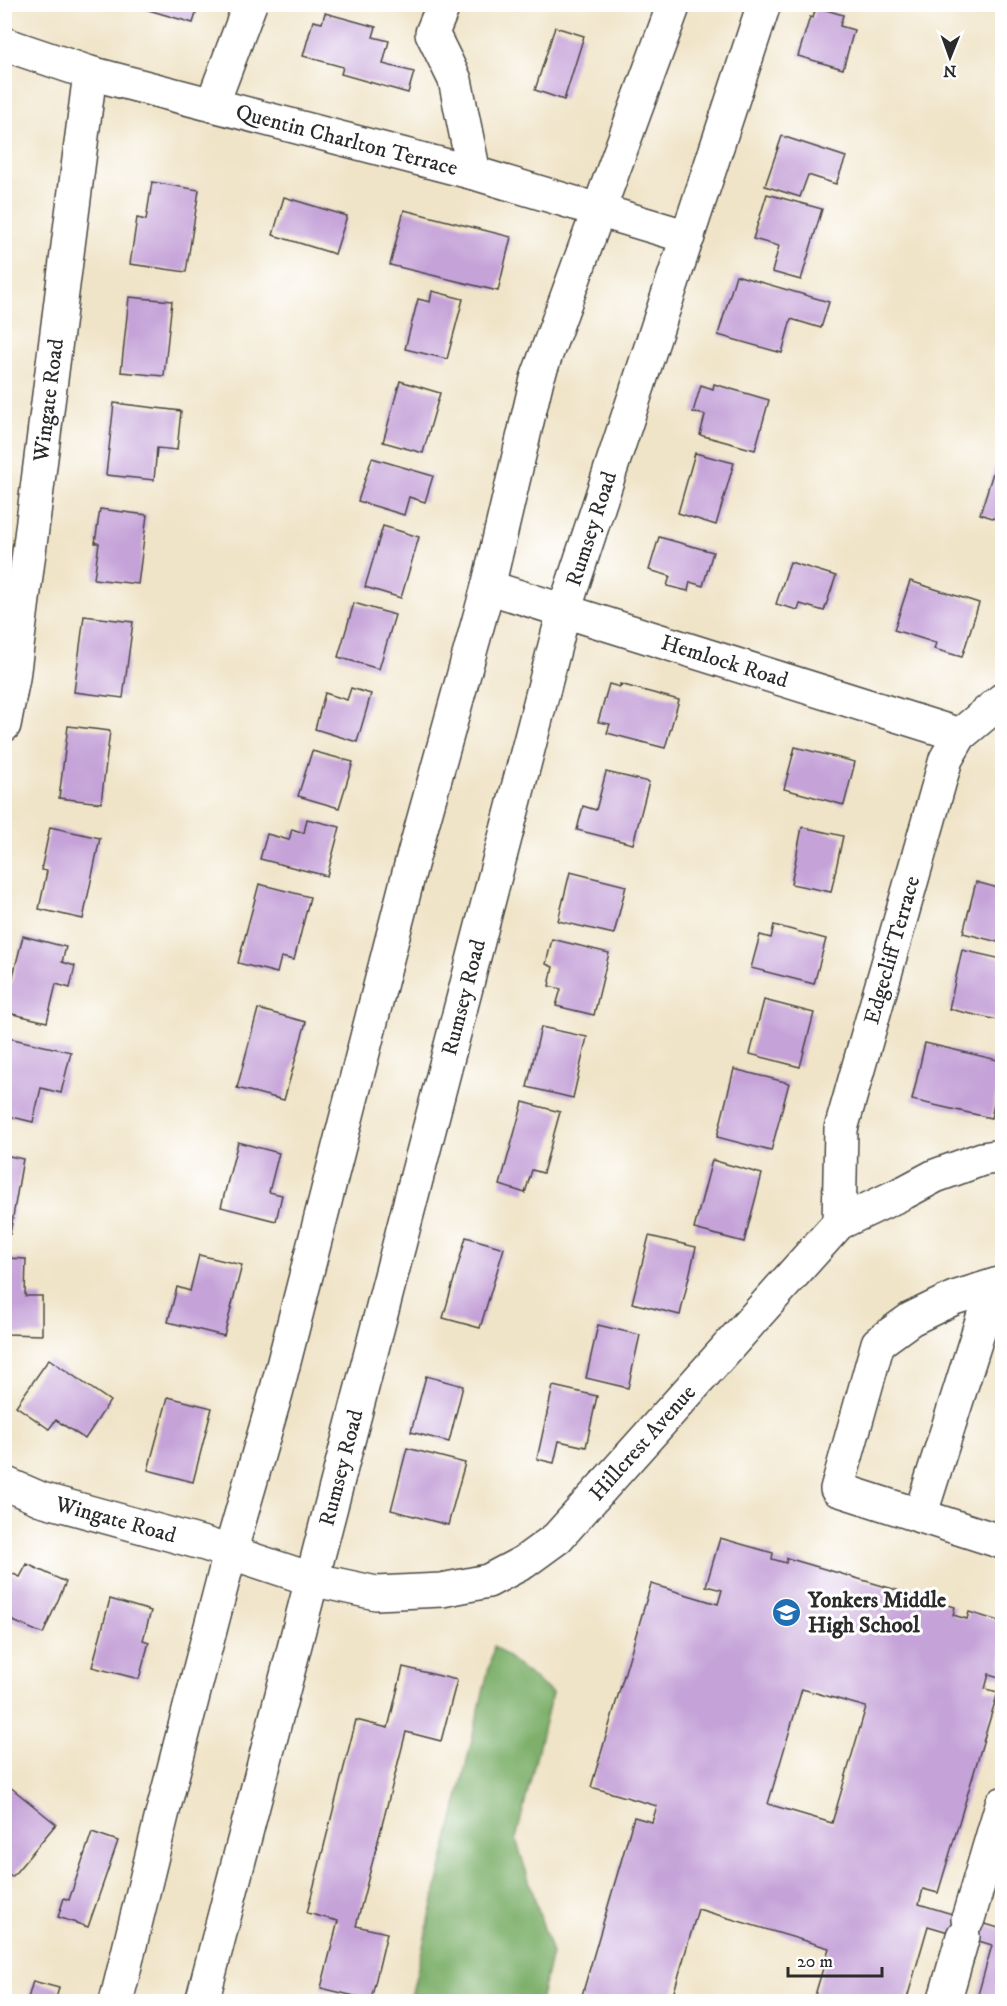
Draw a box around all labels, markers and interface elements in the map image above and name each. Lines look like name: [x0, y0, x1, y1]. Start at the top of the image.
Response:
north arrow: [920, 27, 980, 87]
text: N: [943, 61, 956, 81]
street label: Quentin Charlton Terrace: [233, 98, 461, 182]
street label: Wingate Road: [27, 337, 70, 464]
street label: Rumsey Road: [560, 468, 623, 589]
street label: Hemlock Road: [658, 629, 792, 694]
street label: Edgecliff Terrace: [858, 873, 926, 1027]
street label: Rumsey Road: [435, 936, 491, 1058]
street label: Hillcrest Avenue: [583, 1379, 701, 1506]
street label: Rumsey Road: [313, 1407, 369, 1529]
street label: Wingate Road: [52, 1490, 179, 1549]
place label: Yonkers Middle High School: [807, 1587, 946, 1639]
school or university icon: Yonkers Middle High School: [771, 1597, 803, 1629]
scale bar: [788, 1940, 882, 1978]
text: 20 m: [797, 1951, 833, 1973]

